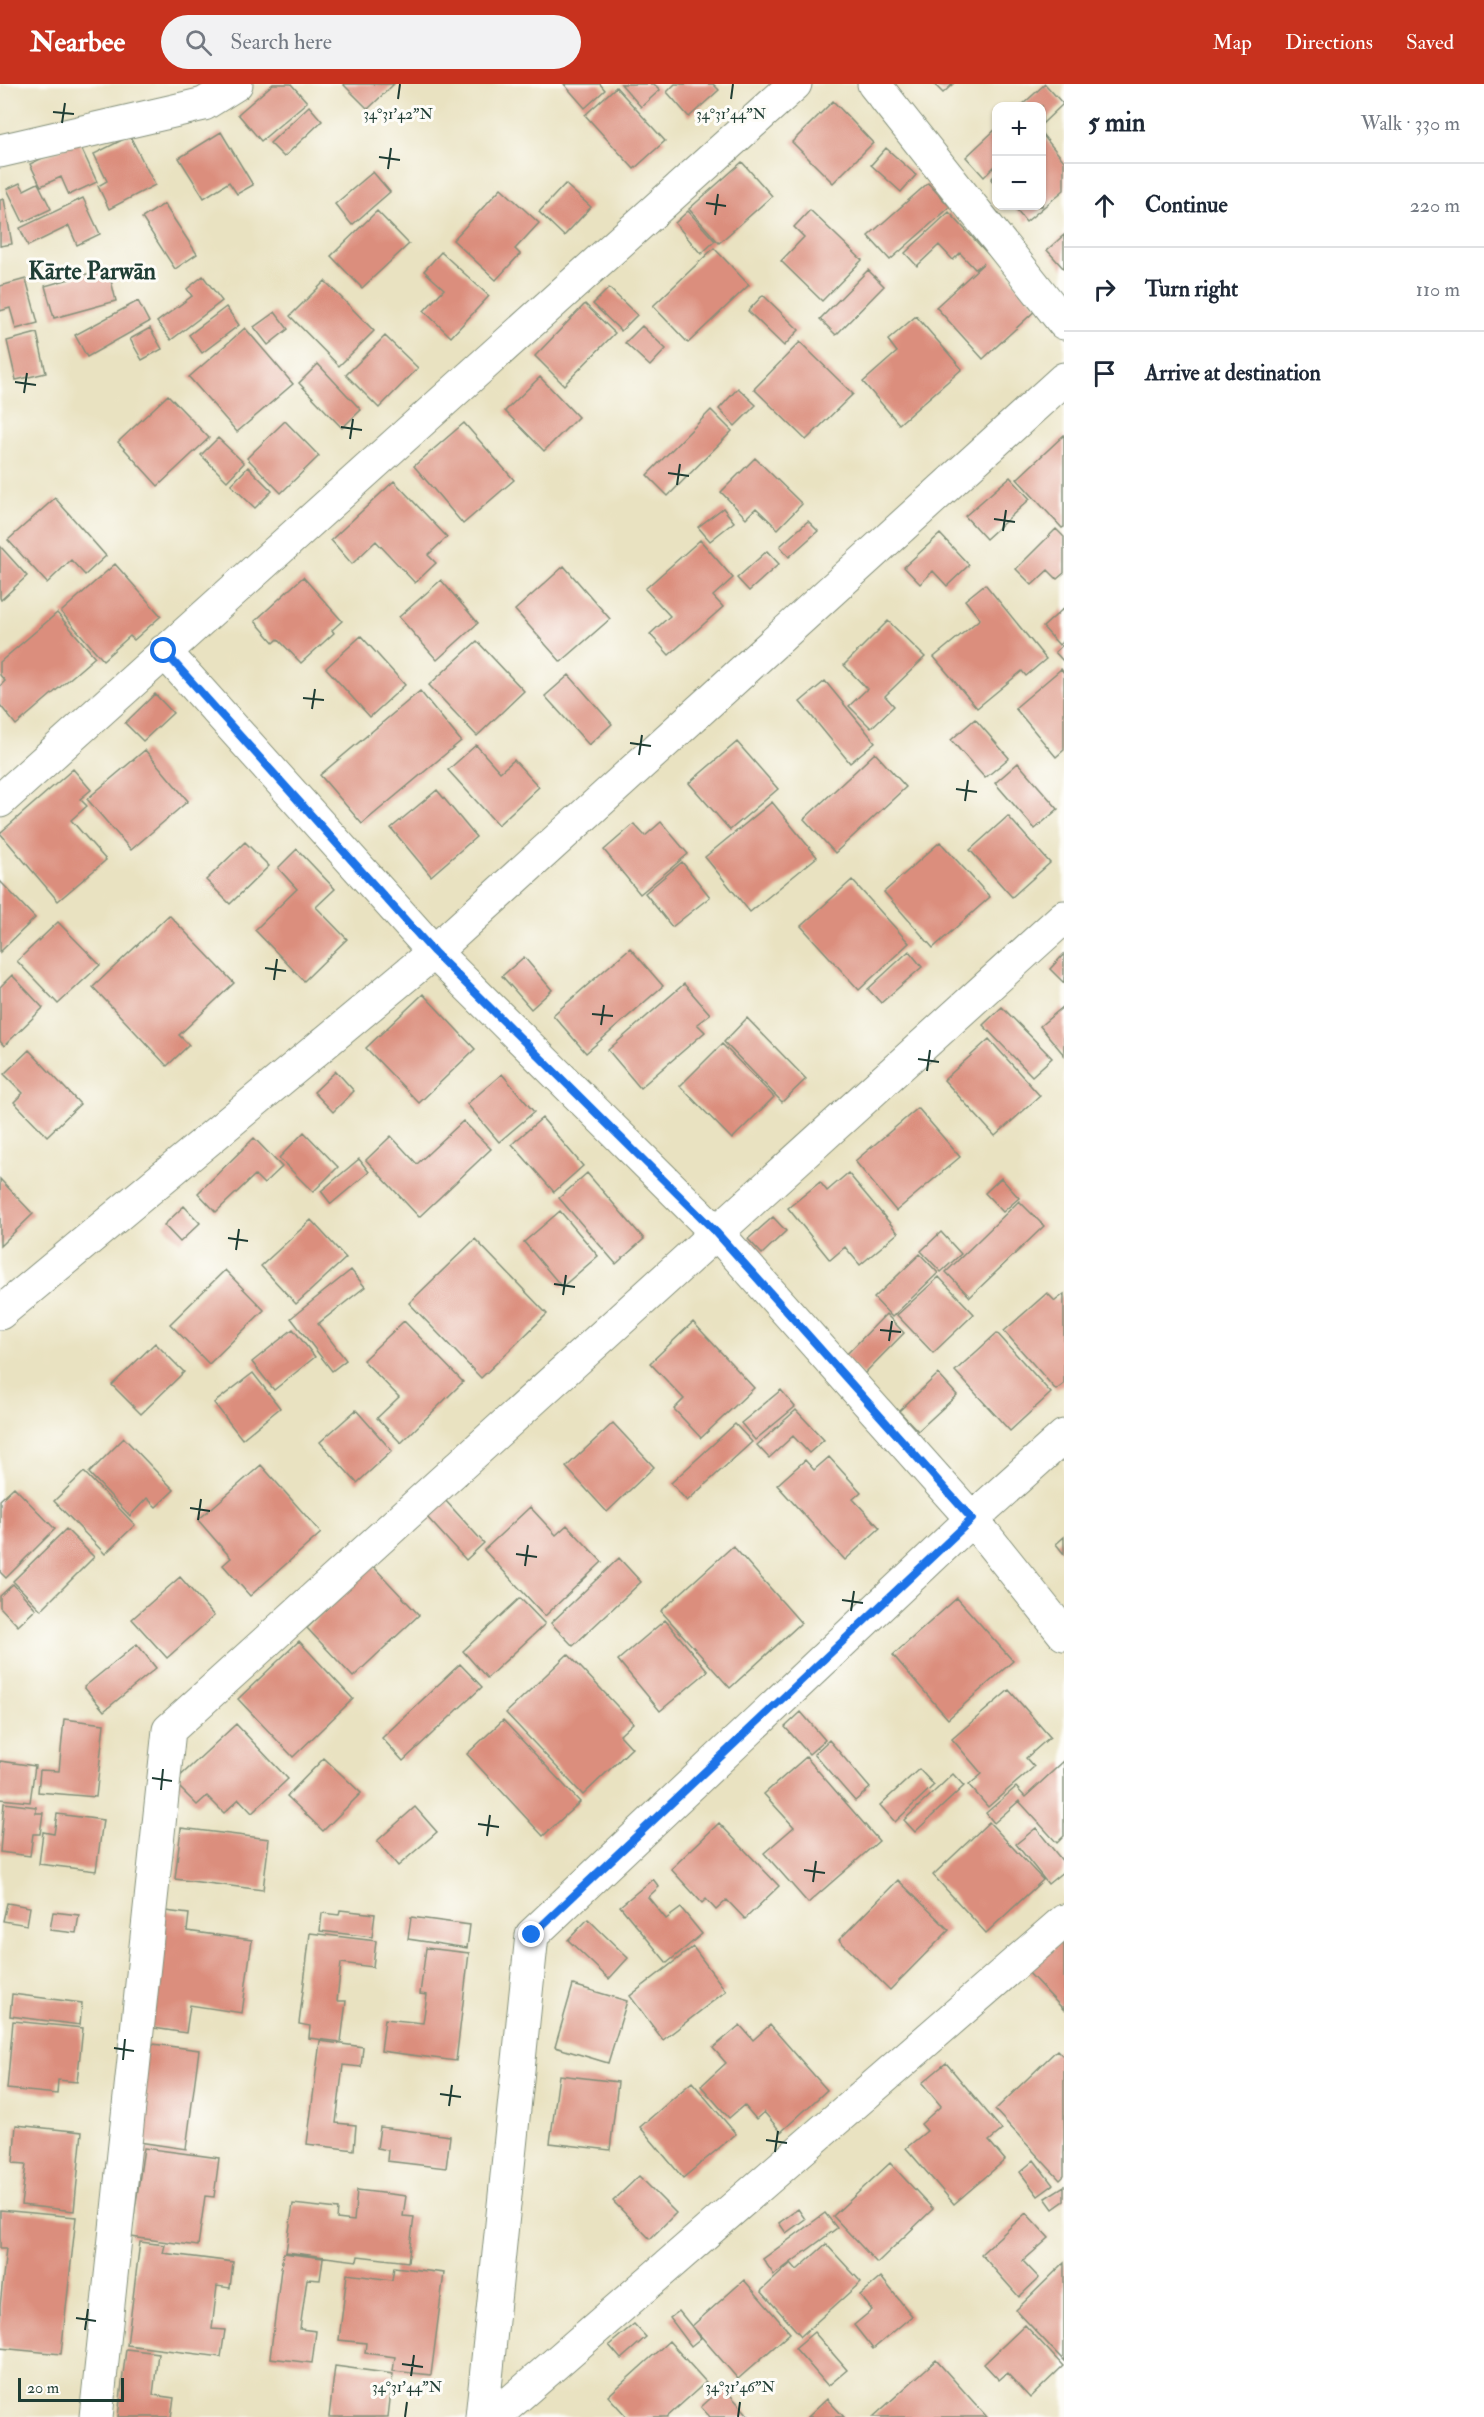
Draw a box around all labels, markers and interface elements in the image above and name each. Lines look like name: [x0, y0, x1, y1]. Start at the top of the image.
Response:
search box: [161, 15, 581, 69]
text: Nearbee: [30, 25, 125, 60]
icon: search: [182, 26, 215, 59]
text: Search here: [230, 28, 332, 56]
text: Map: [1212, 29, 1252, 56]
text: Directions: [1285, 29, 1373, 56]
text: Saved: [1406, 29, 1454, 56]
map controls: [992, 102, 1046, 210]
button: +: [992, 102, 1046, 156]
text: 34°31'42"N: [363, 105, 433, 124]
text: 34°31'44"N: [696, 105, 767, 124]
text: 5 min: [1088, 107, 1145, 139]
text: Walk · 330 m: [1361, 111, 1460, 136]
button: −: [992, 156, 1046, 210]
icon: ahead: [1088, 189, 1121, 222]
text: Continue: [1145, 191, 1228, 219]
text: 220 m: [1410, 193, 1460, 218]
district label: Kārte Parwān: [28, 256, 156, 287]
icon: right: [1088, 273, 1121, 306]
text: Turn right: [1145, 275, 1238, 303]
text: 110 m: [1416, 277, 1460, 302]
icon: arrive: [1088, 357, 1121, 390]
text: Arrive at destination: [1145, 359, 1321, 387]
route start: [150, 637, 176, 663]
route end: [518, 1921, 544, 1947]
scale bar: [18, 2375, 124, 2402]
text: 20 m: [27, 2378, 59, 2398]
text: 34°31'44"N: [372, 2378, 443, 2397]
text: 34°31'46"N: [705, 2378, 775, 2397]

